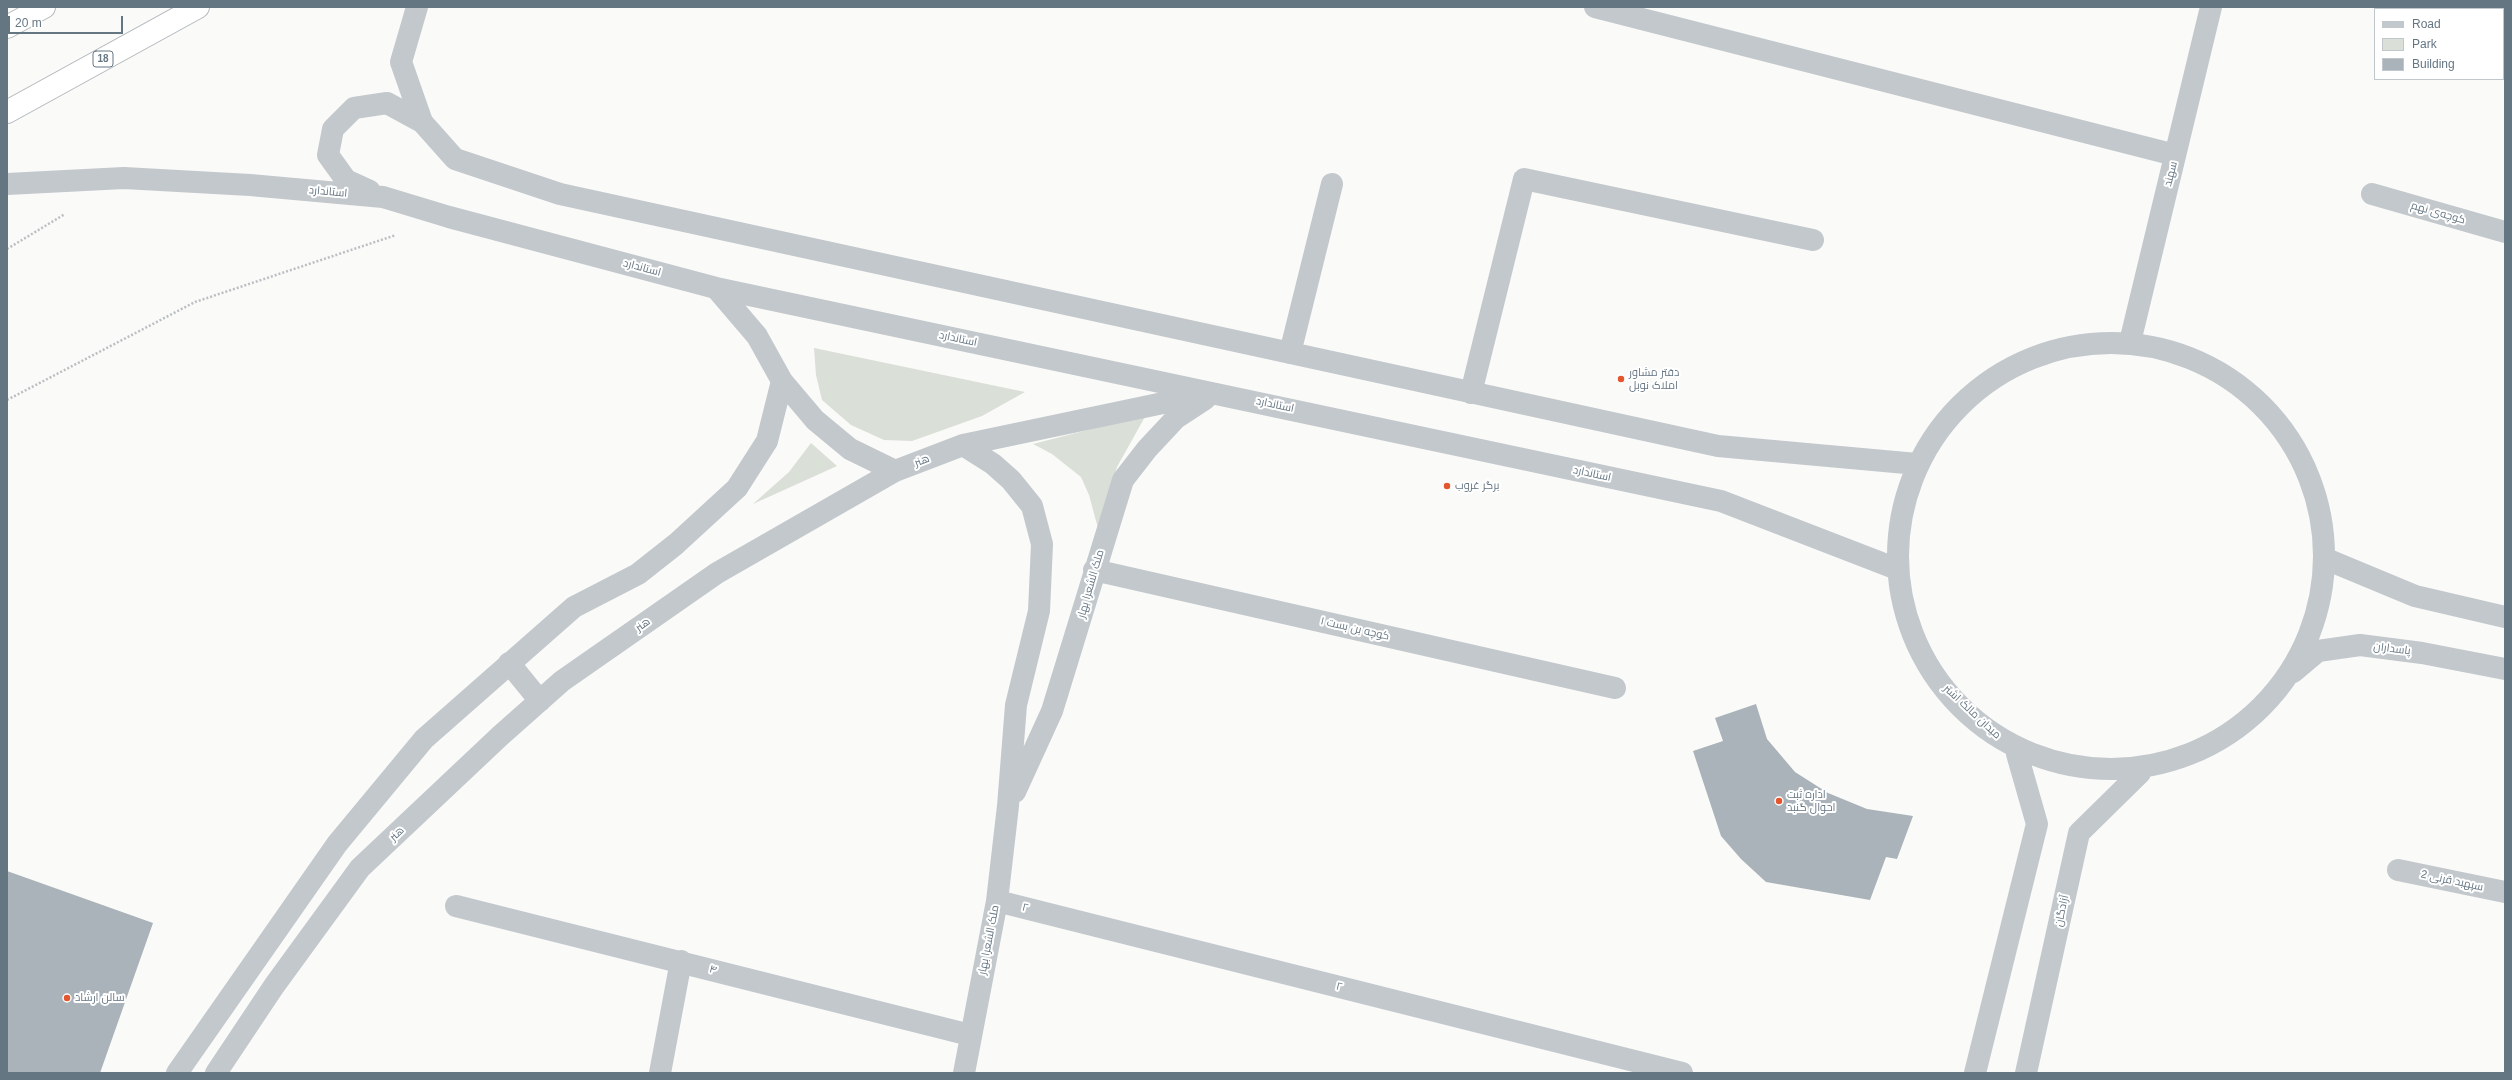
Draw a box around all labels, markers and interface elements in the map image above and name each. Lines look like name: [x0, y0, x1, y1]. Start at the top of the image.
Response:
scale bar: [10, 8, 125, 34]
legend: [2374, 8, 2504, 80]
text: 20 m: [15, 16, 42, 30]
text: Road: [2412, 17, 2441, 31]
text: Park: [2412, 37, 2437, 51]
road number: 18: [93, 51, 113, 67]
text: Building: [2412, 57, 2455, 71]
street label: سهند: [2162, 160, 2180, 188]
street label: استاندارد: [308, 184, 348, 200]
street label: کوچه‌ی نهم: [2409, 199, 2467, 227]
street label: استاندارد: [622, 257, 662, 279]
street label: استاندارد: [938, 329, 978, 349]
place label: دفتر مشاور املاک نوبل: [1629, 366, 1679, 392]
marker: دفتر مشاور املاک نوبل: [1616, 374, 1626, 384]
street label: استاندارد: [1255, 395, 1295, 415]
street label: هنر: [912, 452, 932, 470]
street label: استاندارد: [1572, 464, 1612, 484]
place label: برگر غروب: [1455, 479, 1500, 493]
marker: برگر غروب: [1442, 481, 1452, 491]
street label: ملک الشعرا بهار: [1075, 548, 1107, 620]
street label: هنر: [633, 615, 653, 635]
street label: کوچه بن بست ۱: [1319, 615, 1391, 643]
street label: پاسداران: [2373, 640, 2411, 658]
street label: میدان مالک اشتر: [1941, 682, 2003, 742]
place label: اداره ثبت احوال گنبد: [1787, 788, 1836, 814]
marker: اداره ثبت احوال گنبد: [1774, 796, 1784, 806]
street label: هنر: [387, 824, 407, 844]
street label: سپهبد قرنی 2: [2420, 868, 2484, 894]
street label: آزادگان: [2052, 894, 2072, 928]
street label: ۲: [1021, 901, 1029, 915]
street label: ملک الشعرا بهار: [976, 904, 1002, 976]
street label: ۴: [708, 963, 718, 977]
street label: ۲: [1335, 980, 1343, 994]
place label: سالن ارشاد: [75, 991, 125, 1005]
marker: سالن ارشاد: [62, 993, 72, 1003]

